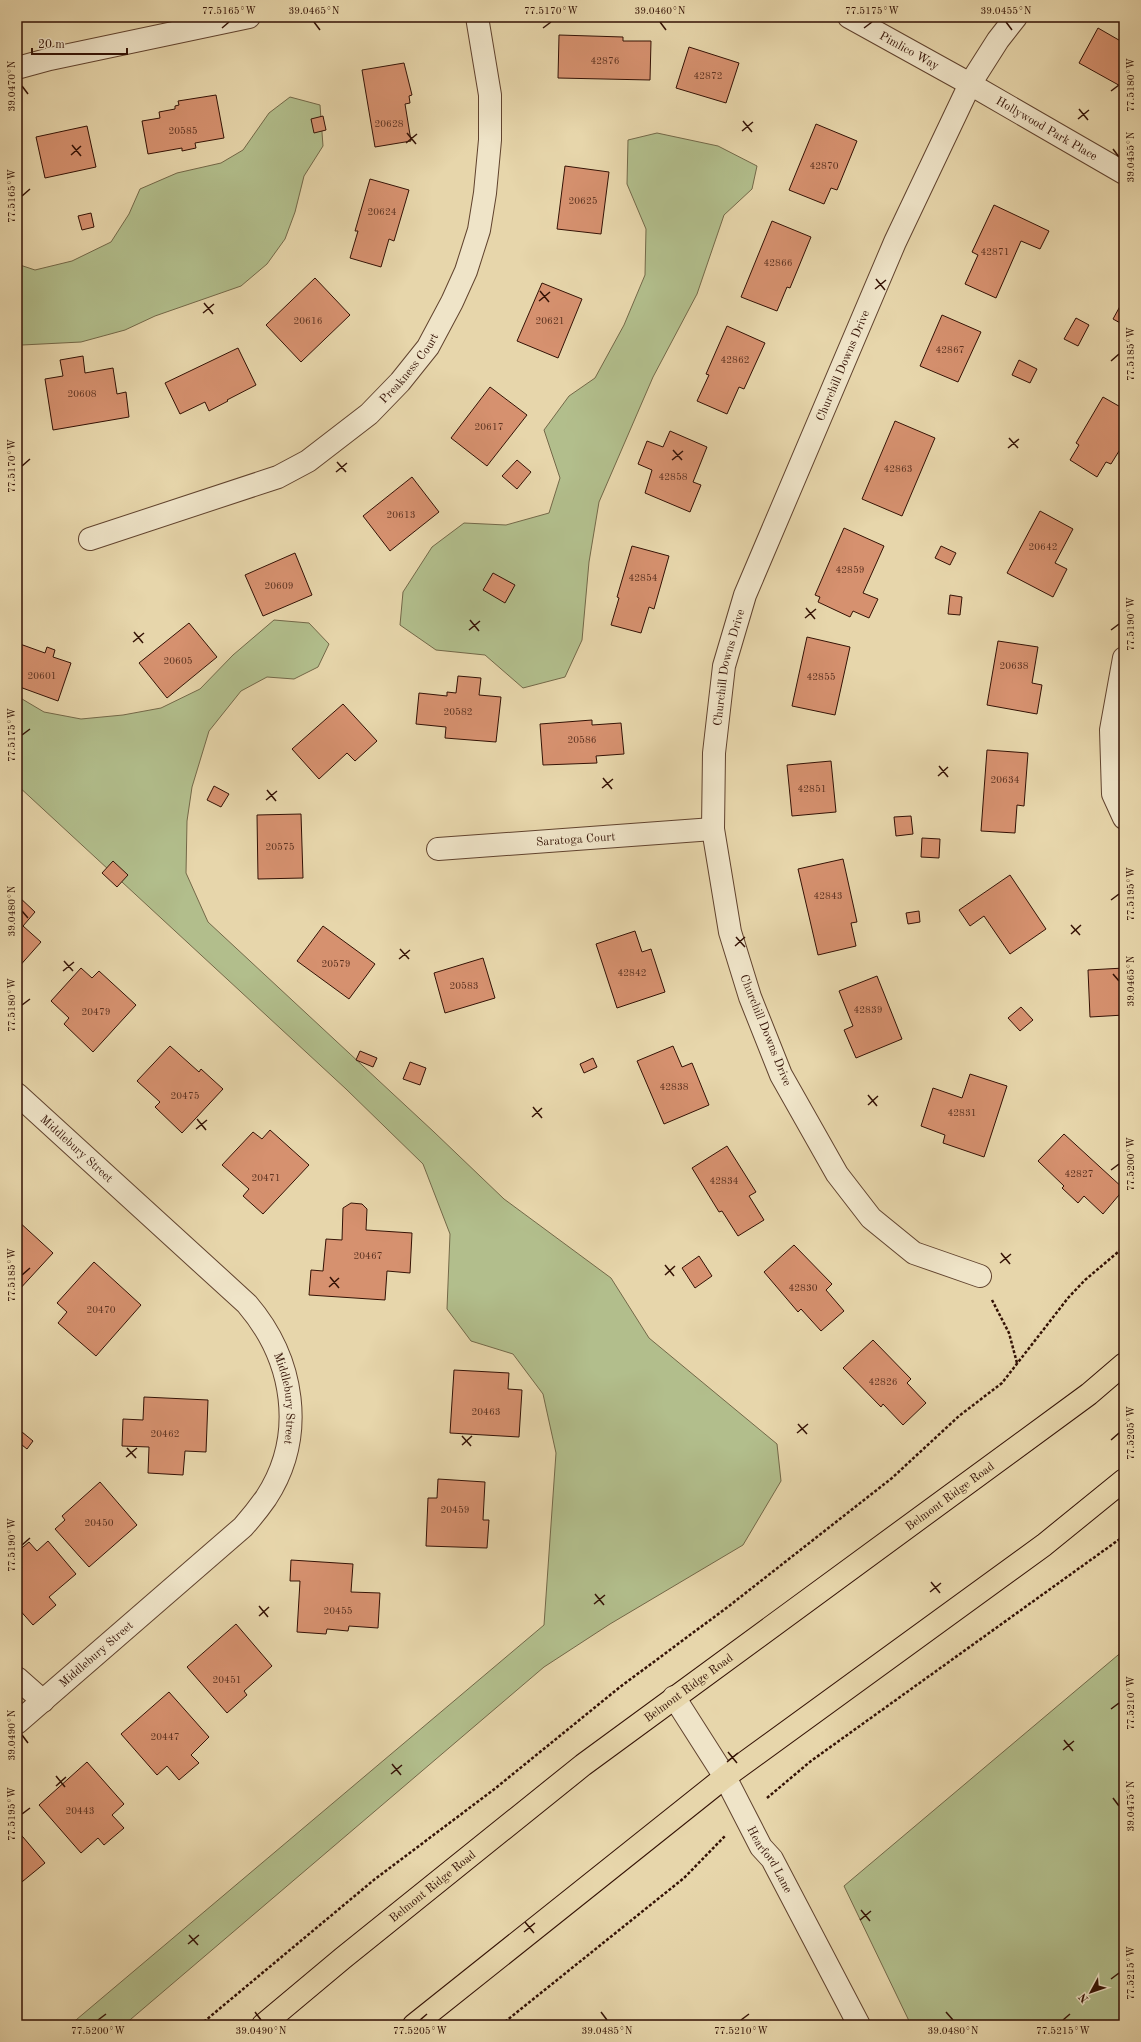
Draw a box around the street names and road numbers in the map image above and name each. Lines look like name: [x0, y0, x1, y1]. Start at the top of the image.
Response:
street label: Pimlico Way: [877, 30, 941, 73]
street label: Hollywood Park Place: [994, 95, 1099, 163]
street label: Churchill Downs Drive: [815, 308, 872, 423]
street label: Preakness Court: [378, 332, 441, 406]
street label: Churchill Downs Drive: [712, 608, 748, 727]
street label: Saratoga Court: [536, 831, 616, 849]
street label: Churchill Downs Drive: [737, 973, 793, 1088]
street label: Middlebury Street: [37, 1113, 115, 1185]
street label: Middlebury Street: [271, 1351, 296, 1445]
street label: Belmont Ridge Road: [904, 1461, 997, 1533]
street label: Middlebury Street: [57, 1620, 136, 1690]
street label: Belmont Ridge Road: [642, 1652, 736, 1725]
street label: Hearford Lane: [744, 1824, 794, 1896]
street label: Belmont Ridge Road: [388, 1849, 478, 1925]

